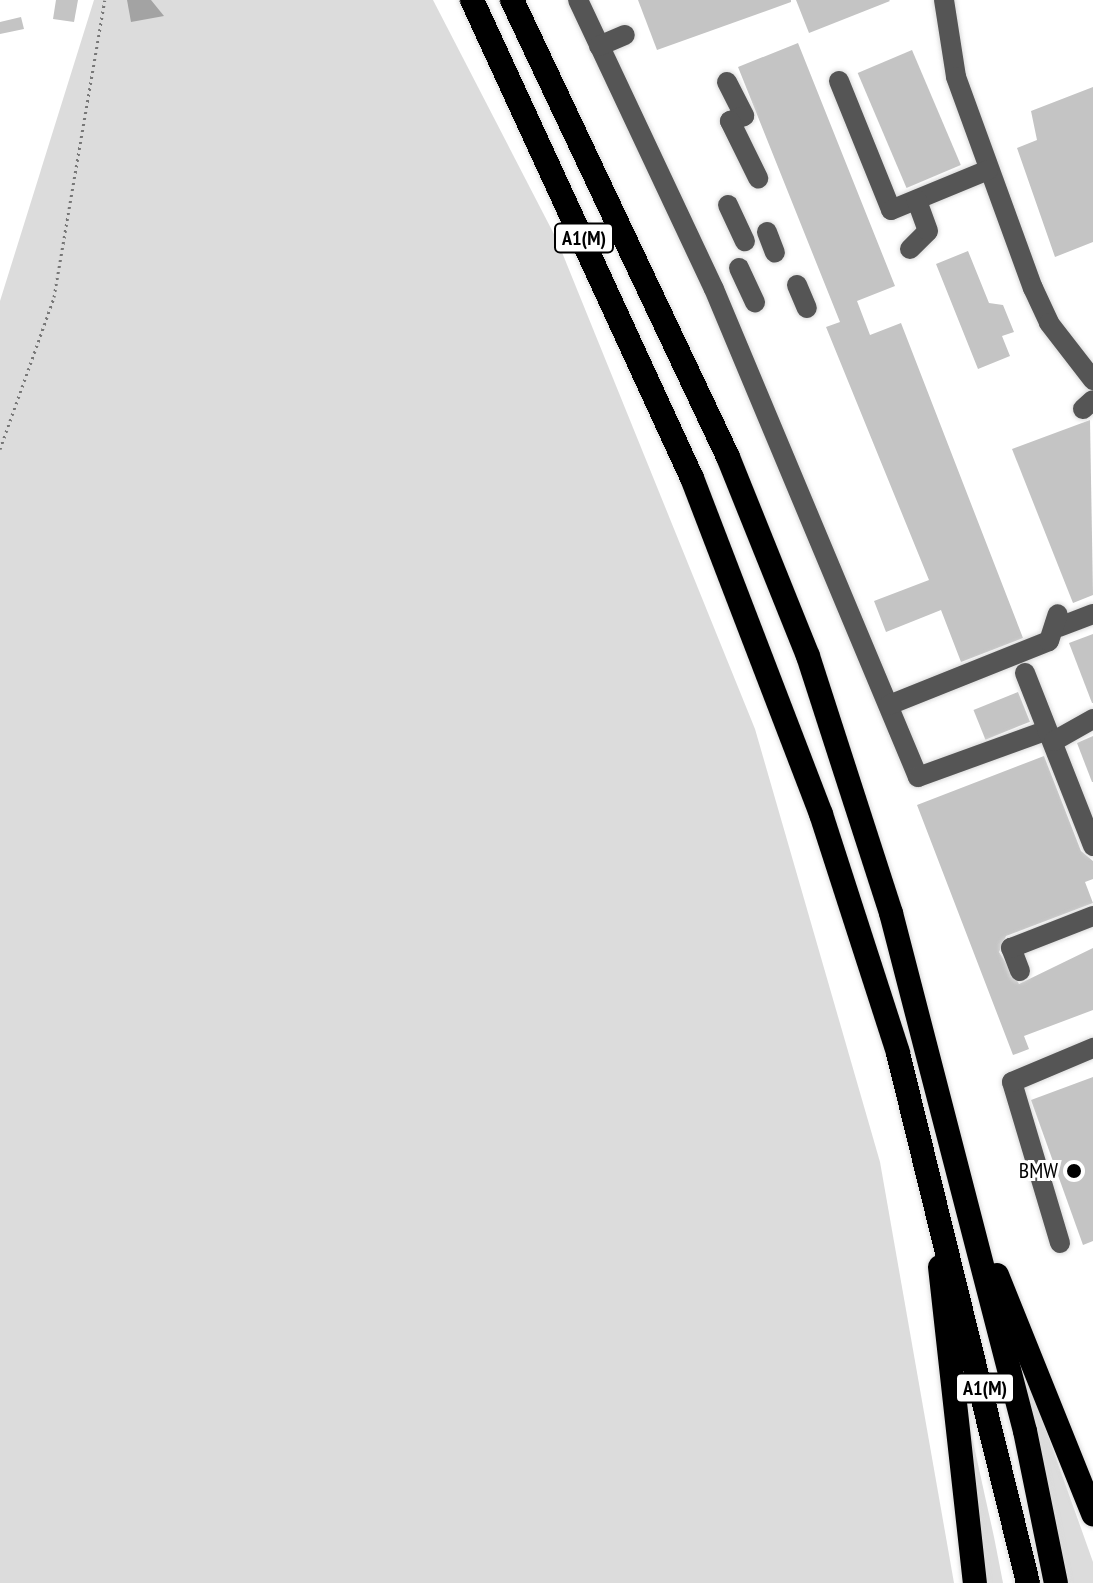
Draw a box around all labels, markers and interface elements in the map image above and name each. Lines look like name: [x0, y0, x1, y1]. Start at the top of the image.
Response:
road number: A1(M): [554, 222, 614, 254]
place label: BMW: [1019, 1158, 1058, 1184]
marker: BMW: [1065, 1162, 1083, 1180]
road number: A1(M): [955, 1372, 1015, 1404]

